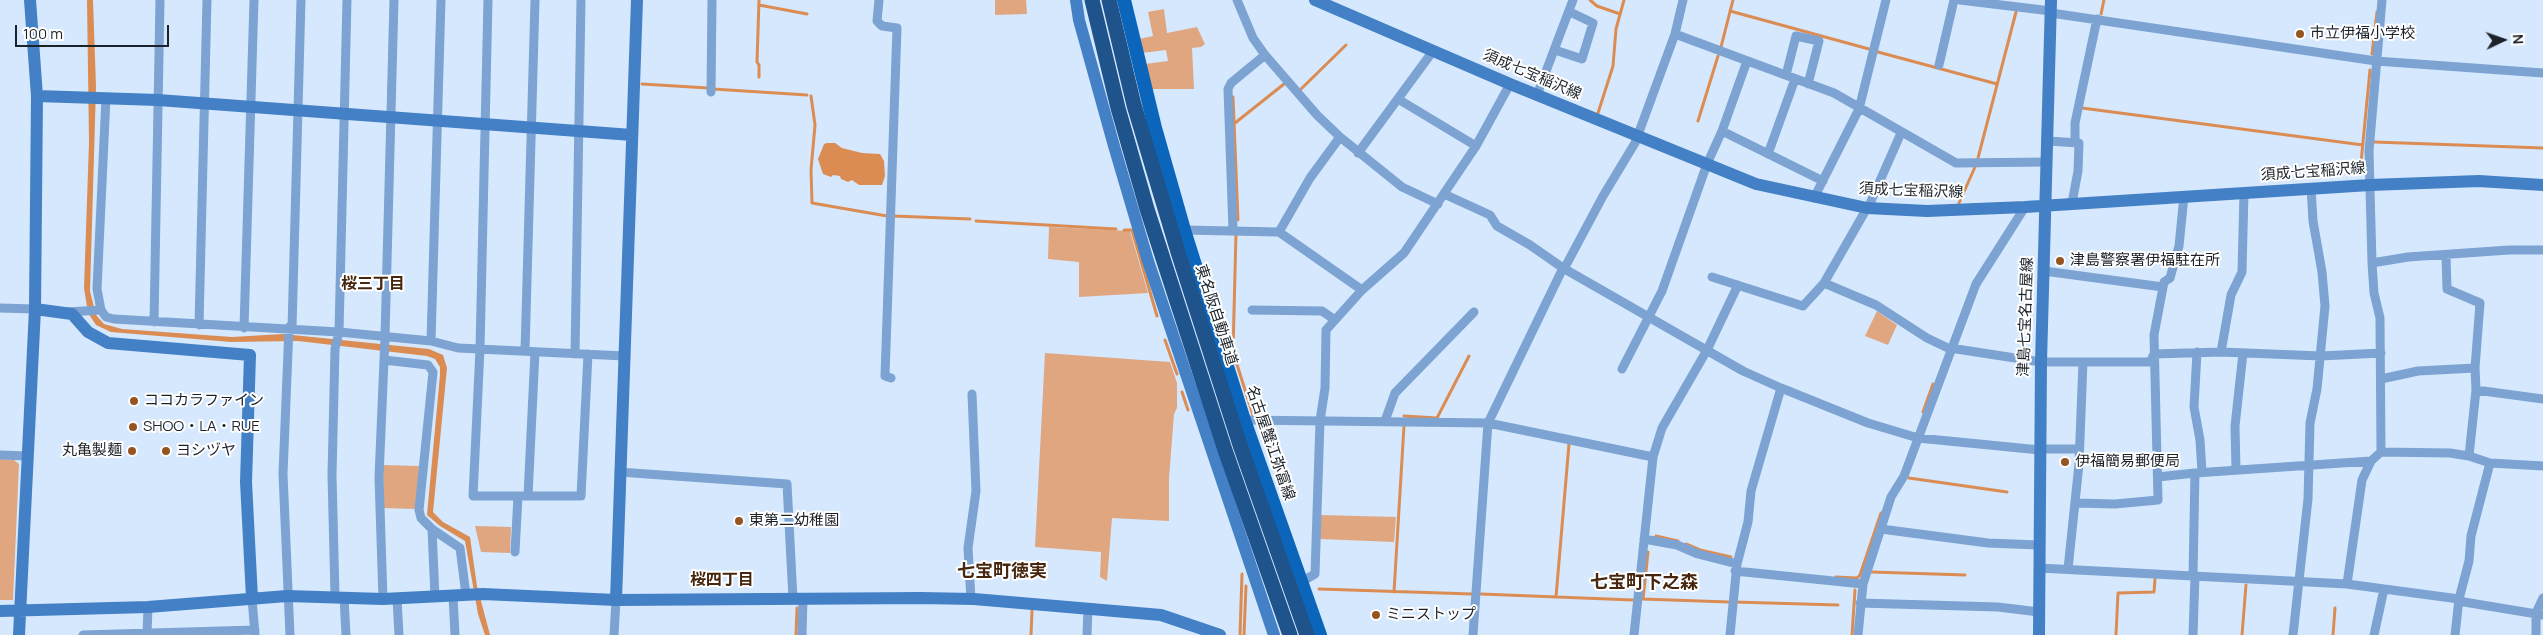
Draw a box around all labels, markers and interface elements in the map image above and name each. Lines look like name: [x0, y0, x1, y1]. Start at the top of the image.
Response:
scale bar: [18, 15, 171, 47]
north arrow: [2478, 15, 2528, 65]
text: 100 m: [23, 23, 63, 44]
place label: 市立伊福小学校: [2310, 25, 2415, 43]
marker: 市立伊福小学校: [2294, 28, 2306, 40]
text: N: [2509, 34, 2528, 45]
street label: 須成七宝稲沢線: [1480, 46, 1584, 104]
street label: 須成七宝稲沢線: [2260, 159, 2366, 185]
street label: 須成七宝稲沢線: [1858, 180, 1964, 202]
place label: 津島警察署伊福駐在所: [2070, 252, 2220, 270]
marker: 津島警察署伊福駐在所: [2054, 255, 2066, 267]
street label: 津島七宝名古屋線: [2015, 257, 2037, 377]
street label: 東名阪自動車道: [1191, 262, 1241, 368]
district label: 桜三丁目: [341, 275, 405, 295]
street label: 名古屋蟹江弥富線: [1242, 383, 1298, 503]
place label: ココカラファイン: [144, 392, 264, 410]
marker: ココカラファイン: [128, 395, 140, 407]
place label: SHOO・LA・RUE: [143, 418, 260, 436]
marker: SHOO・LA・RUE: [127, 421, 139, 433]
place label: 丸亀製麺: [62, 442, 122, 460]
place label: ヨシヅヤ: [176, 442, 236, 460]
marker: 丸亀製麺: [126, 445, 138, 457]
marker: ヨシヅヤ: [160, 445, 172, 457]
place label: 伊福簡易郵便局: [2075, 453, 2180, 471]
marker: 伊福簡易郵便局: [2059, 456, 2071, 468]
place label: 東第二幼稚園: [749, 512, 839, 530]
marker: 東第二幼稚園: [733, 515, 745, 527]
district label: 七宝町徳実: [957, 561, 1047, 583]
district label: 桜四丁目: [690, 571, 754, 591]
district label: 七宝町下之森: [1590, 572, 1698, 594]
place label: ミニストップ: [1386, 606, 1476, 624]
marker: ミニストップ: [1370, 609, 1382, 621]

